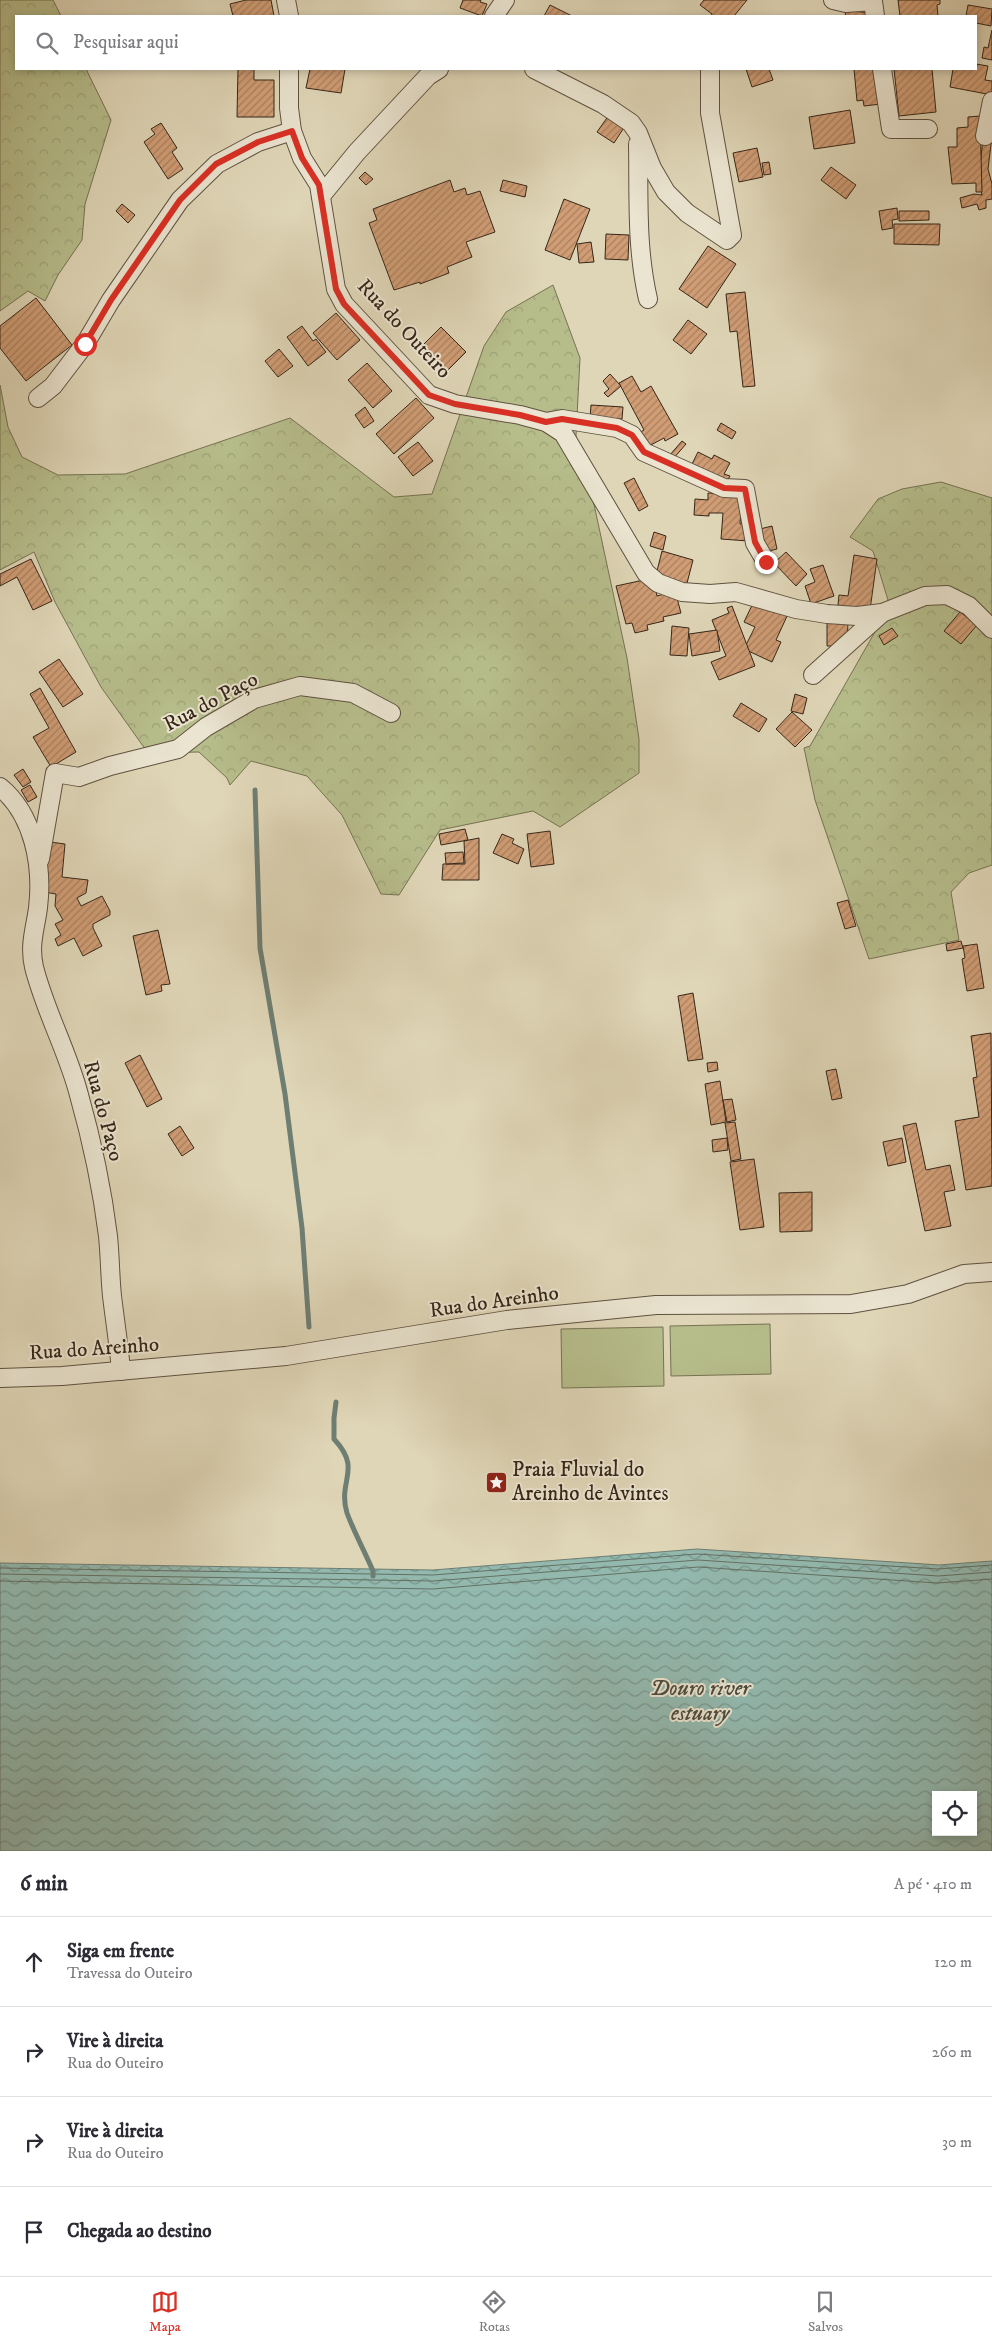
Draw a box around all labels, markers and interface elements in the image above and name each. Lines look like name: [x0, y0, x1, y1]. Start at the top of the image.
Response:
search box: [15, 15, 977, 70]
icon: search: [33, 29, 61, 57]
text: Pesquisar aqui: [73, 31, 179, 54]
street label: Rua do Outeiro: [351, 274, 457, 384]
route start: [74, 333, 97, 356]
route end: [755, 551, 778, 574]
street label: Rua do Paço: [159, 666, 263, 738]
street label: Rua do Paço: [77, 1058, 129, 1164]
street label: Rua do Areinho: [428, 1280, 560, 1324]
street label: Rua do Areinho: [28, 1331, 160, 1367]
place label: Praia Fluvial do Areinho de Avintes: [512, 1457, 669, 1507]
place icon: Praia Fluvial do Areinho de Avintes: [484, 1470, 508, 1494]
water label: Douro river estuary: [650, 1675, 752, 1727]
map controls: [932, 1791, 977, 1836]
button: locate: [932, 1791, 977, 1836]
text: 6 min: [20, 1871, 68, 1897]
text: A pé · 410 m: [894, 1874, 972, 1894]
text: Siga em frente: [67, 1940, 174, 1963]
icon: ahead: [20, 1948, 48, 1976]
text: 120 m: [934, 1952, 972, 1972]
text: Travessa do Outeiro: [67, 1963, 193, 1983]
text: Vire à direita: [67, 2030, 163, 2053]
icon: right: [20, 2038, 48, 2066]
text: 260 m: [932, 2042, 972, 2062]
text: Rua do Outeiro: [67, 2053, 163, 2073]
text: Vire à direita: [67, 2120, 163, 2143]
icon: right: [20, 2128, 48, 2156]
text: 30 m: [942, 2132, 972, 2152]
text: Rua do Outeiro: [67, 2143, 163, 2163]
icon: arrive: [20, 2218, 48, 2246]
text: Chegada ao destino: [67, 2220, 212, 2243]
tab: Mapa: [149, 2288, 181, 2336]
tab: Rotas: [479, 2288, 510, 2336]
tab: Salvos: [808, 2288, 843, 2336]

